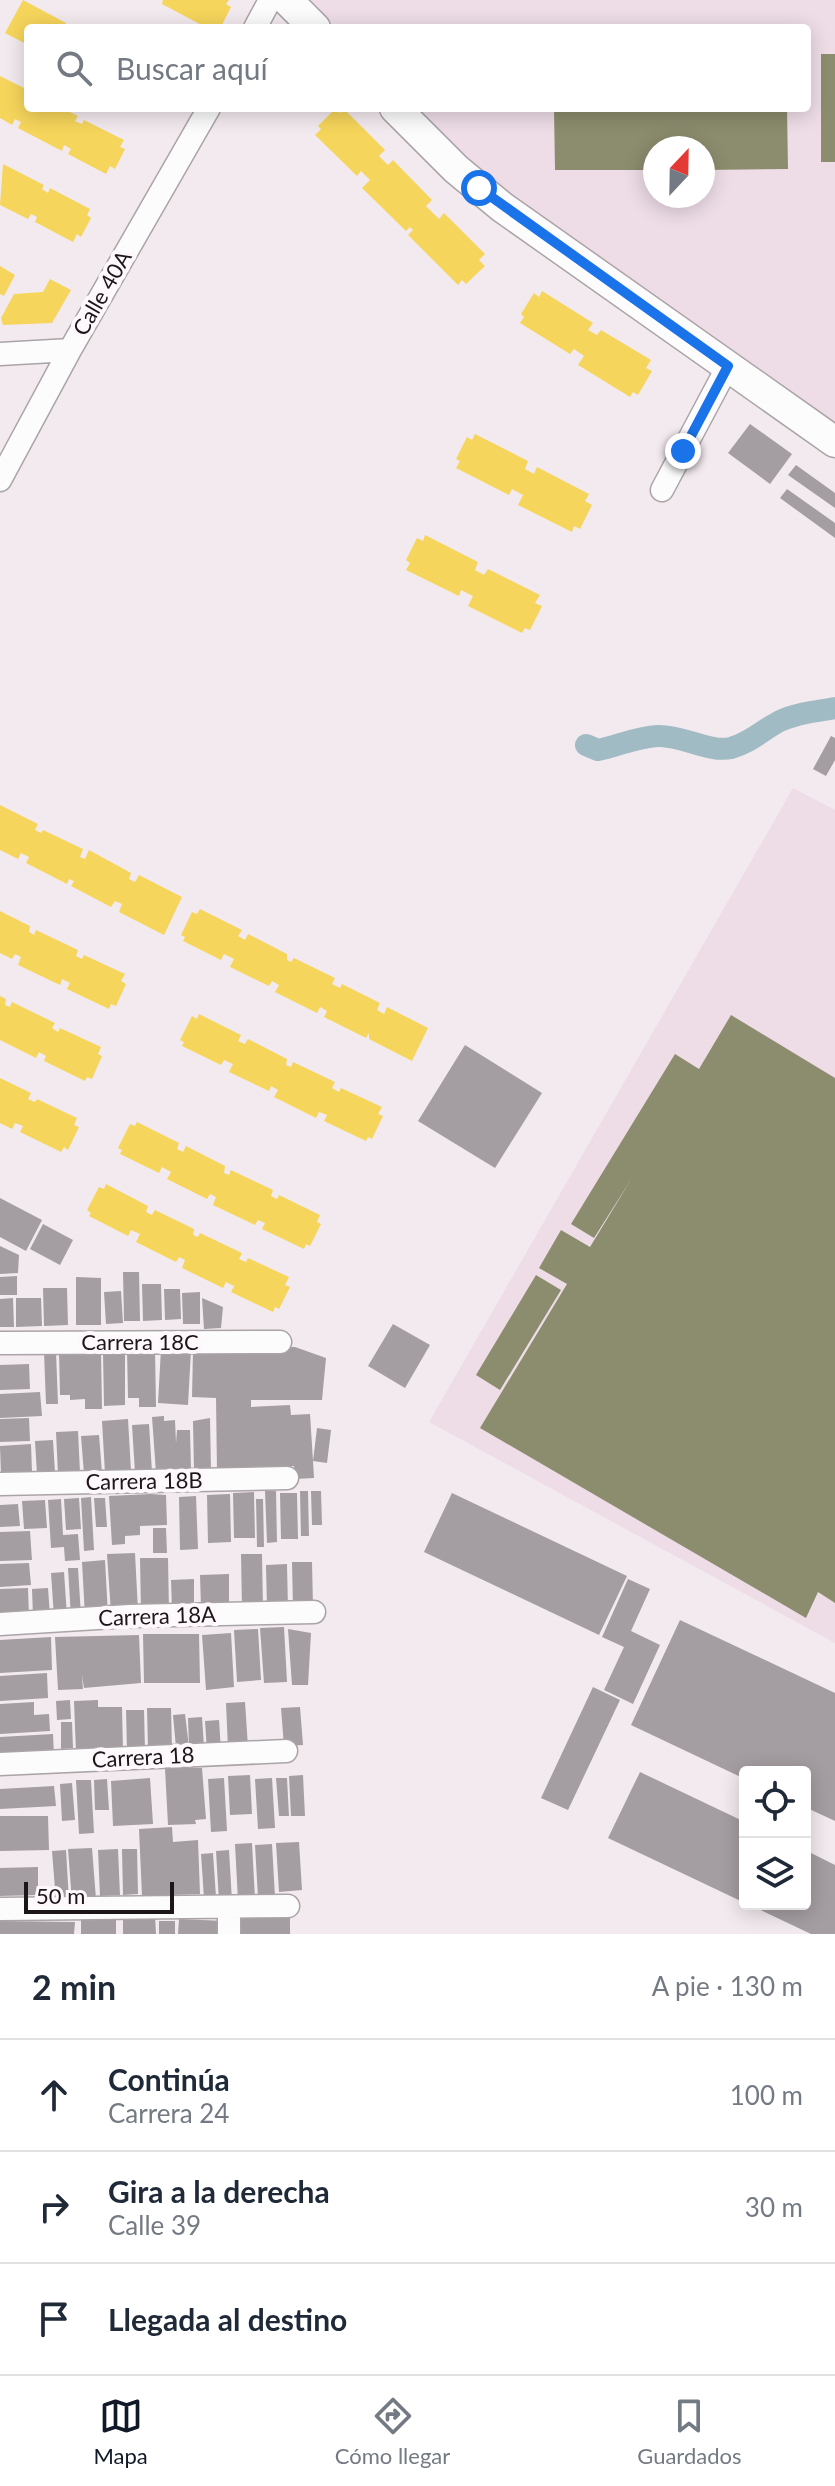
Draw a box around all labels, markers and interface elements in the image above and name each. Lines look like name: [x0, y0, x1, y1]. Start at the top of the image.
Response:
search box: [24, 24, 811, 112]
icon: search: [52, 46, 96, 90]
text: Buscar aquí: [116, 50, 268, 86]
north arrow: [643, 136, 715, 208]
route start: [461, 170, 497, 206]
street label: Calle 40A: [66, 245, 137, 340]
route end: [665, 433, 701, 469]
street label: Carrera 18C: [81, 1328, 199, 1355]
street label: Carrera 18B: [85, 1466, 203, 1495]
street label: Carrera 18A: [98, 1600, 216, 1631]
street label: Carrera 18: [91, 1740, 195, 1773]
map controls: [739, 1766, 811, 1910]
button: locate: [739, 1766, 811, 1838]
button: layers: [739, 1838, 811, 1910]
scale bar: [24, 1878, 174, 1914]
text: 50 m: [36, 1882, 85, 1909]
text: 2 min: [32, 1966, 116, 2007]
text: A pie · 130 m: [652, 1970, 803, 2002]
text: Continúa: [108, 2061, 230, 2097]
icon: ahead: [32, 2073, 76, 2117]
text: 100 m: [730, 2079, 803, 2111]
text: Carrera 24: [108, 2097, 229, 2129]
text: Gira a la derecha: [108, 2173, 330, 2209]
icon: right: [32, 2185, 76, 2229]
text: 30 m: [745, 2191, 803, 2223]
text: Calle 39: [108, 2209, 201, 2241]
icon: arrive: [32, 2297, 76, 2341]
text: Llegada al destino: [108, 2301, 347, 2337]
tab: Mapa: [93, 2394, 148, 2469]
tab: Cómo llegar: [335, 2394, 450, 2469]
tab: Guardados: [637, 2394, 742, 2469]

